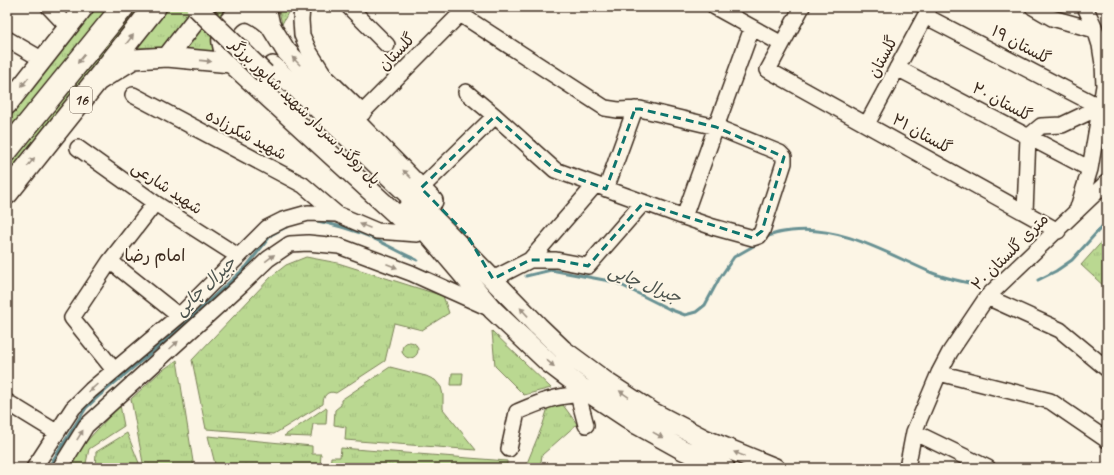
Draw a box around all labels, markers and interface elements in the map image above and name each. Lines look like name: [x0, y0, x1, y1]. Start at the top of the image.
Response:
street label: گلستان ۱۹: [988, 21, 1054, 69]
street label: گلستان: [374, 29, 420, 75]
street label: گلستان: [864, 32, 902, 81]
one-way arrow: [126, 33, 134, 44]
street label: پل روگذر سردار شهید شاپور برزگر: [224, 33, 385, 190]
one-way arrow: [76, 54, 85, 65]
one-way arrow: [291, 56, 301, 66]
one-way arrow: [200, 57, 212, 64]
one-way arrow: [21, 76, 30, 87]
street label: گلستان ۲۰: [969, 78, 1035, 126]
road number: 16: [70, 87, 92, 113]
street label: شهید شکرزاده: [202, 105, 290, 165]
street label: گلستان ۲۱: [889, 109, 956, 159]
one-way arrow: [27, 157, 36, 168]
street label: شهید شارعی: [128, 157, 206, 219]
one-way arrow: [402, 169, 412, 179]
street label: ۲۰ متری گلستان: [967, 209, 1053, 295]
one-way arrow: [359, 222, 371, 229]
district label: امام رضا: [125, 245, 185, 268]
water label: جیرال چایی: [170, 252, 241, 321]
one-way arrow: [264, 254, 275, 262]
water label: جیرال چایی: [605, 260, 685, 309]
one-way arrow: [386, 263, 398, 269]
one-way arrow: [520, 307, 529, 316]
one-way arrow: [169, 341, 179, 350]
one-way arrow: [544, 359, 555, 368]
one-way arrow: [88, 384, 98, 393]
one-way arrow: [618, 390, 629, 398]
one-way arrow: [76, 430, 84, 440]
one-way arrow: [652, 432, 663, 439]
one-way arrow: [732, 450, 744, 456]

